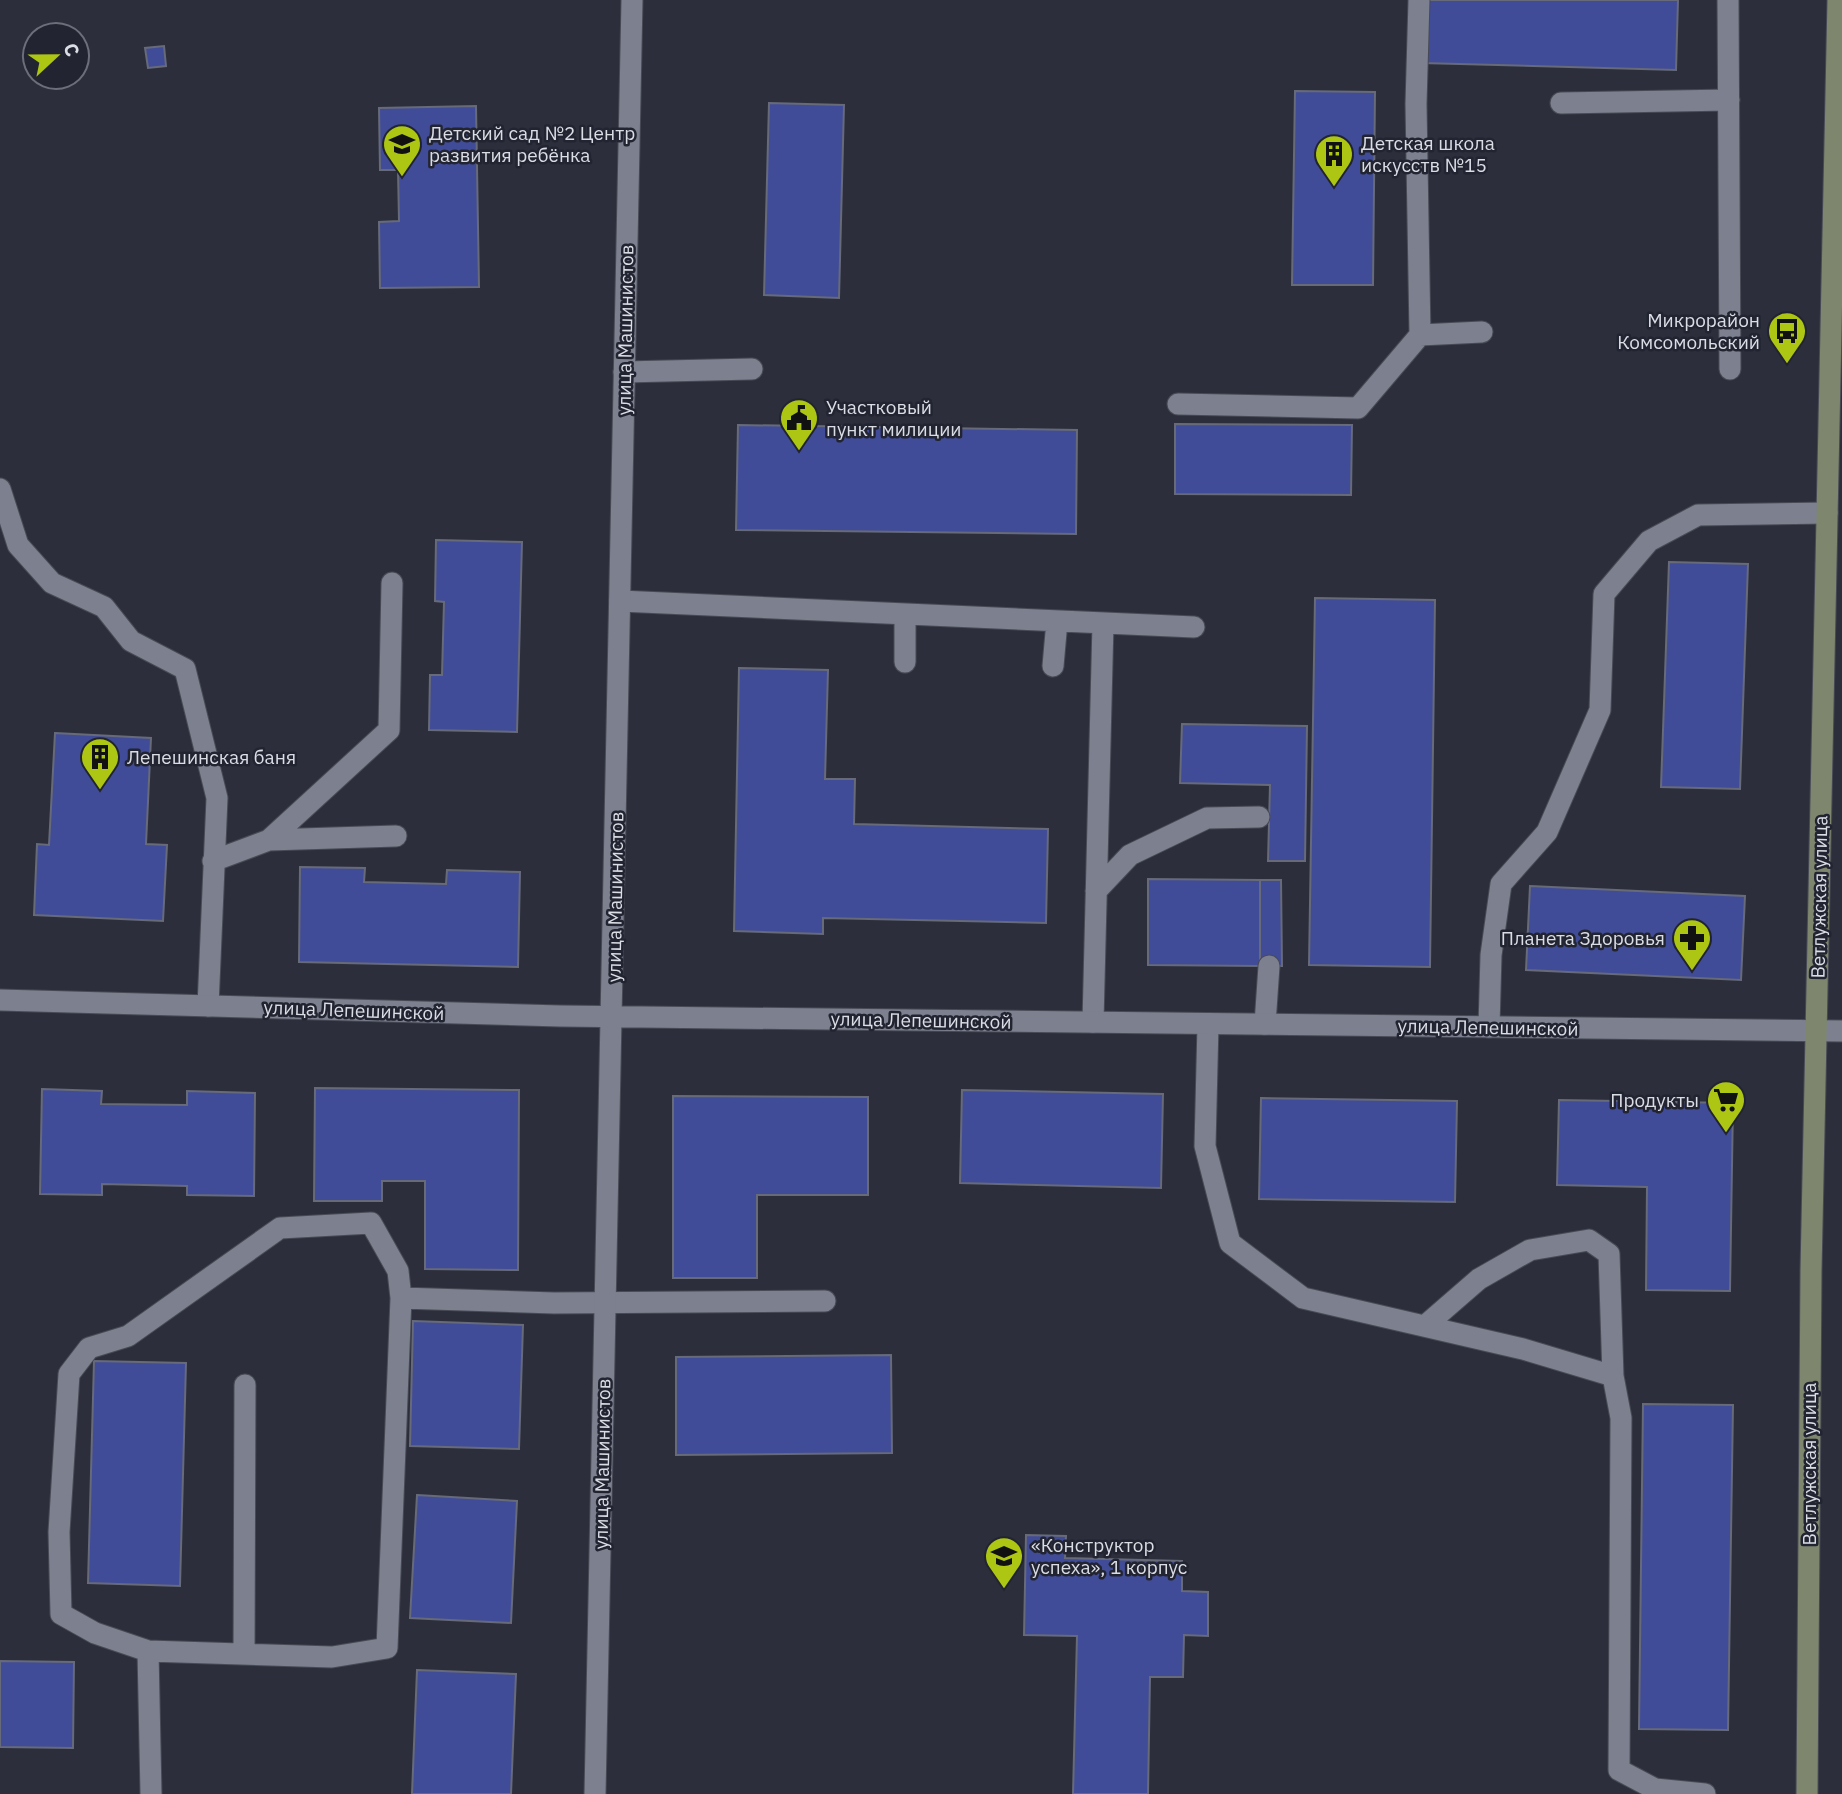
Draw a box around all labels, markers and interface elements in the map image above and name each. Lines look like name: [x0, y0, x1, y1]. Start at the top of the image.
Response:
north arrow: [21, 21, 91, 91]
text: С: [58, 39, 85, 60]
place label: Детский сад №2 Центр развития ребёнка: [429, 121, 635, 167]
school or university icon: Детский сад №2 Центр развития ребёнка: [381, 123, 423, 178]
place label: Детская школа искусств №15: [1361, 131, 1495, 177]
building icon: Детская школа искусств №15: [1313, 133, 1355, 188]
street label: улица Машинистов: [612, 244, 638, 416]
place label: Микрорайон Комсомольский: [1617, 308, 1760, 354]
bus stop icon: Микрорайон Комсомольский: [1766, 310, 1808, 365]
place label: Участковый пункт милиции: [826, 395, 962, 441]
public building icon: Участковый пункт милиции: [778, 397, 820, 452]
building icon: Лепешинская баня: [79, 736, 121, 791]
place label: Лепешинская баня: [127, 745, 296, 769]
street label: улица Машинистов: [602, 811, 628, 983]
street label: Ветлужская улица: [1806, 815, 1832, 979]
pharmacy icon: Планета Здоровья: [1671, 917, 1713, 972]
place label: Планета Здоровья: [1501, 926, 1665, 950]
street label: улица Лепешинской: [263, 995, 445, 1025]
street label: улица Лепешинской: [830, 1006, 1012, 1034]
street label: улица Лепешинской: [1397, 1013, 1579, 1041]
supermarket icon: Продукты: [1705, 1079, 1747, 1134]
place label: Продукты: [1610, 1088, 1699, 1112]
street label: улица Машинистов: [589, 1378, 615, 1550]
street label: Ветлужская улица: [1797, 1383, 1821, 1545]
place label: «Конструктор успеха», 1 корпус: [1031, 1533, 1188, 1579]
school or university icon: «Конструктор успеха», 1 корпус: [983, 1535, 1025, 1590]

